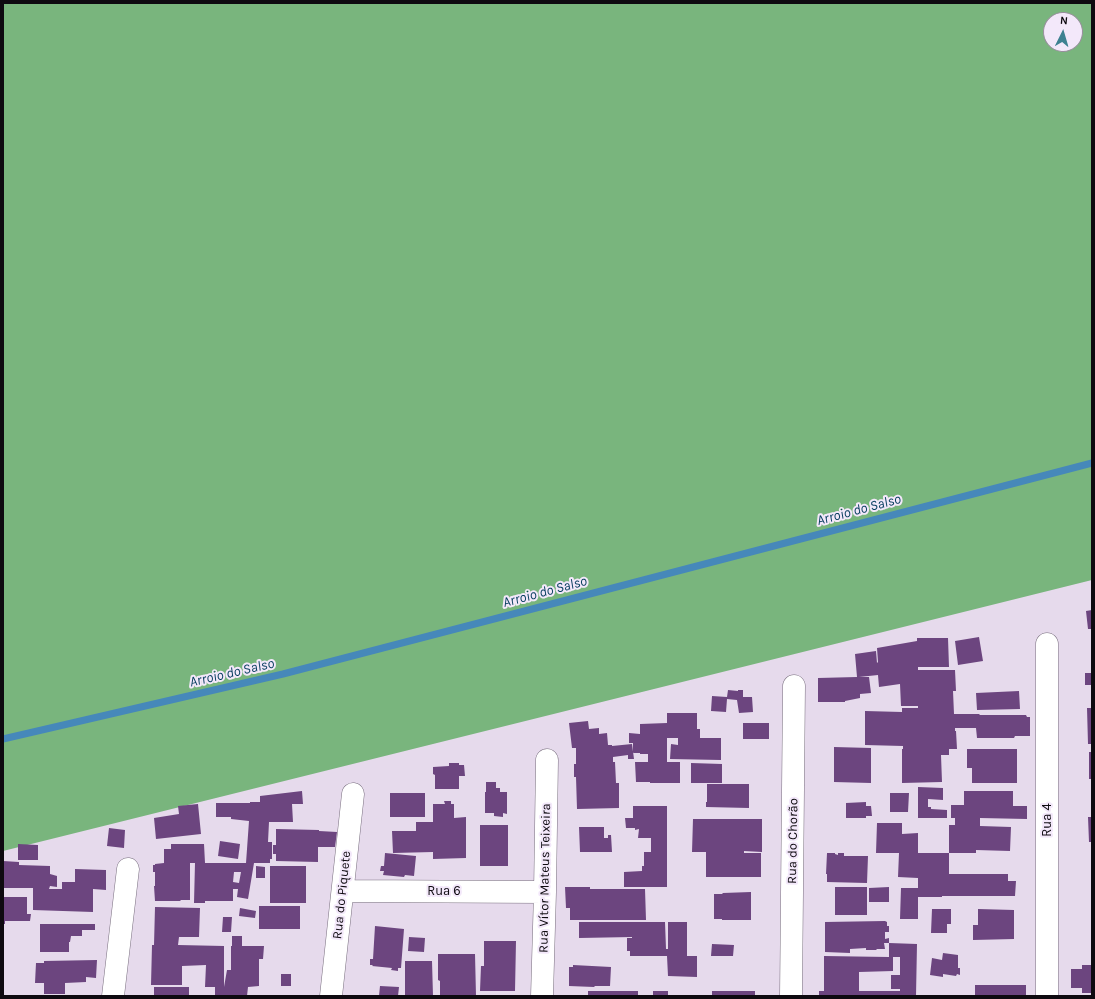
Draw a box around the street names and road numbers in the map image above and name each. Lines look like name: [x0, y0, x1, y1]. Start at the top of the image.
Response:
street label: Rua do Chorão: [784, 798, 802, 884]
street label: Rua Vítor Mateus Teixeira: [536, 803, 554, 953]
street label: Rua 4: [1039, 803, 1055, 837]
street label: Rua do Piquete: [330, 850, 354, 940]
street label: Rua 6: [427, 883, 461, 899]

